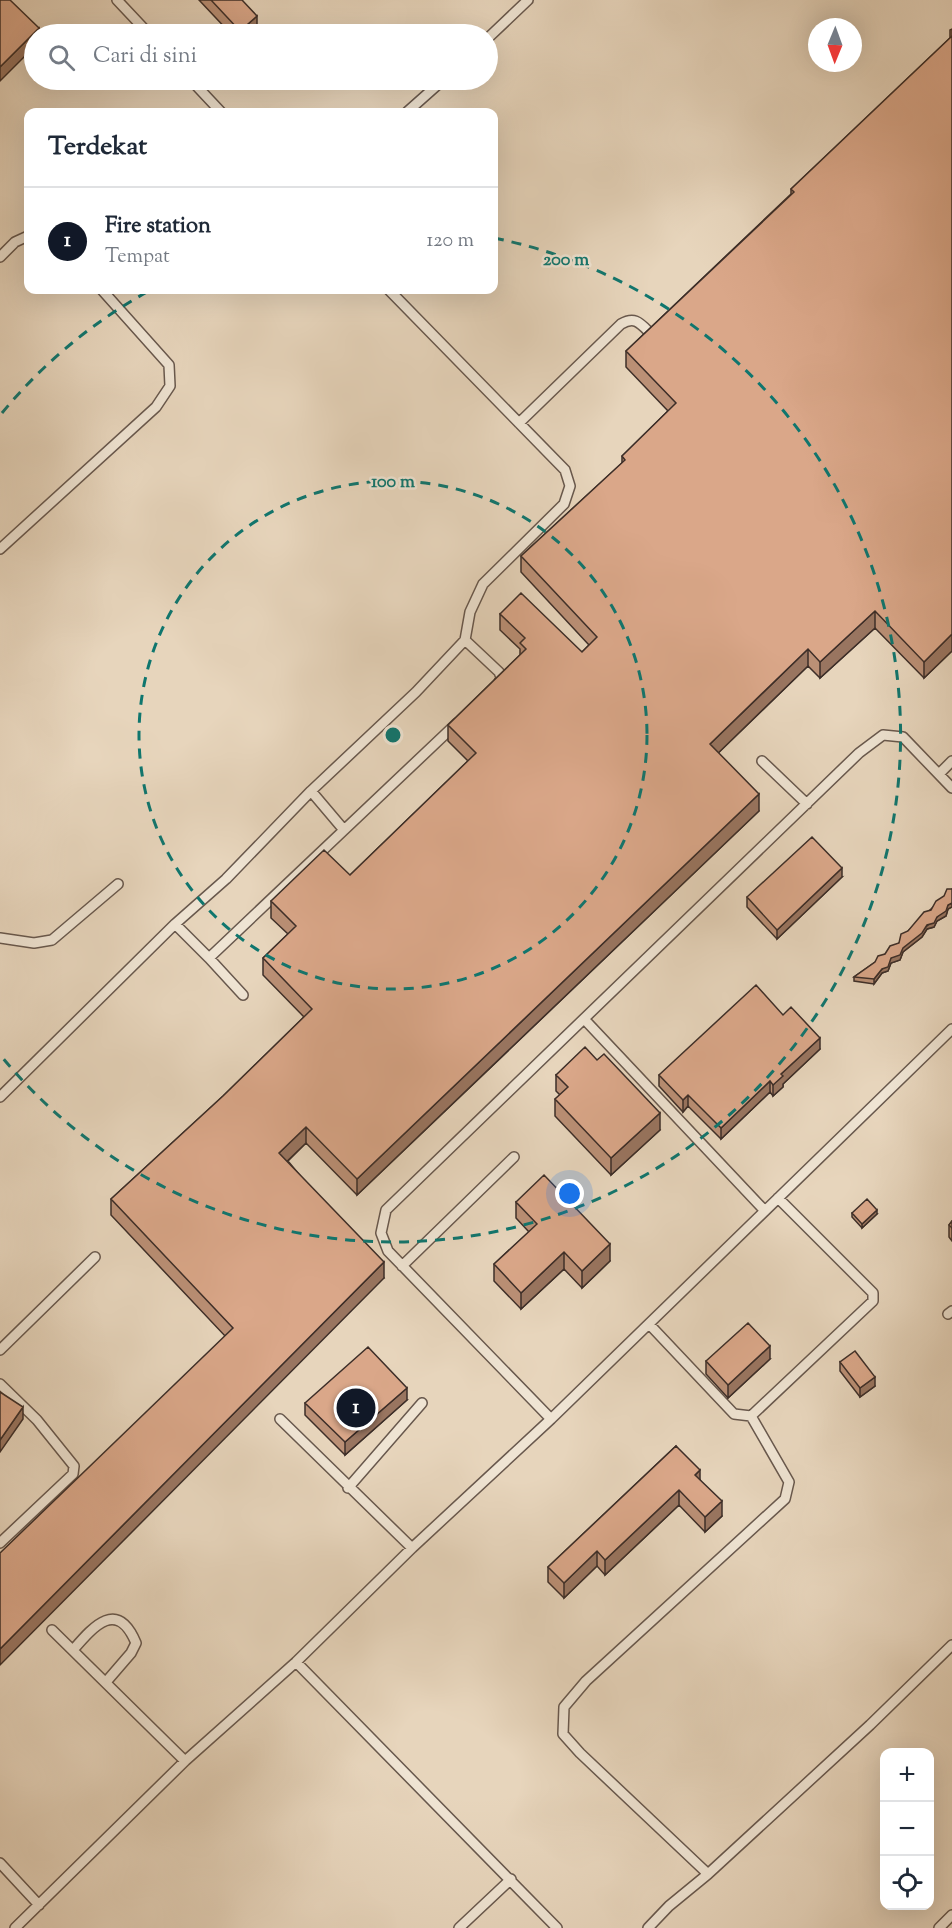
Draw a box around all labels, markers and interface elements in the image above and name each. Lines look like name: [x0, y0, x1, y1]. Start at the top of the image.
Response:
north arrow: [808, 18, 862, 72]
search box: [24, 24, 498, 90]
icon: search: [45, 41, 78, 74]
text: Cari di sini: [93, 41, 197, 73]
text: Terdekat: [48, 129, 147, 166]
text: Fire station: [105, 211, 211, 243]
text: 1: [64, 227, 71, 256]
text: 120 m: [426, 227, 474, 256]
text: Tempat: [105, 243, 170, 272]
text: 200 m: [543, 248, 589, 274]
text: 100 m: [371, 470, 415, 496]
centre of rings: [383, 725, 403, 745]
your location: [555, 1179, 584, 1208]
pin: 1: [336, 1386, 376, 1430]
map controls: [880, 1748, 934, 1910]
button: +: [880, 1748, 934, 1802]
button: −: [880, 1802, 934, 1856]
button: locate: [880, 1856, 934, 1910]

